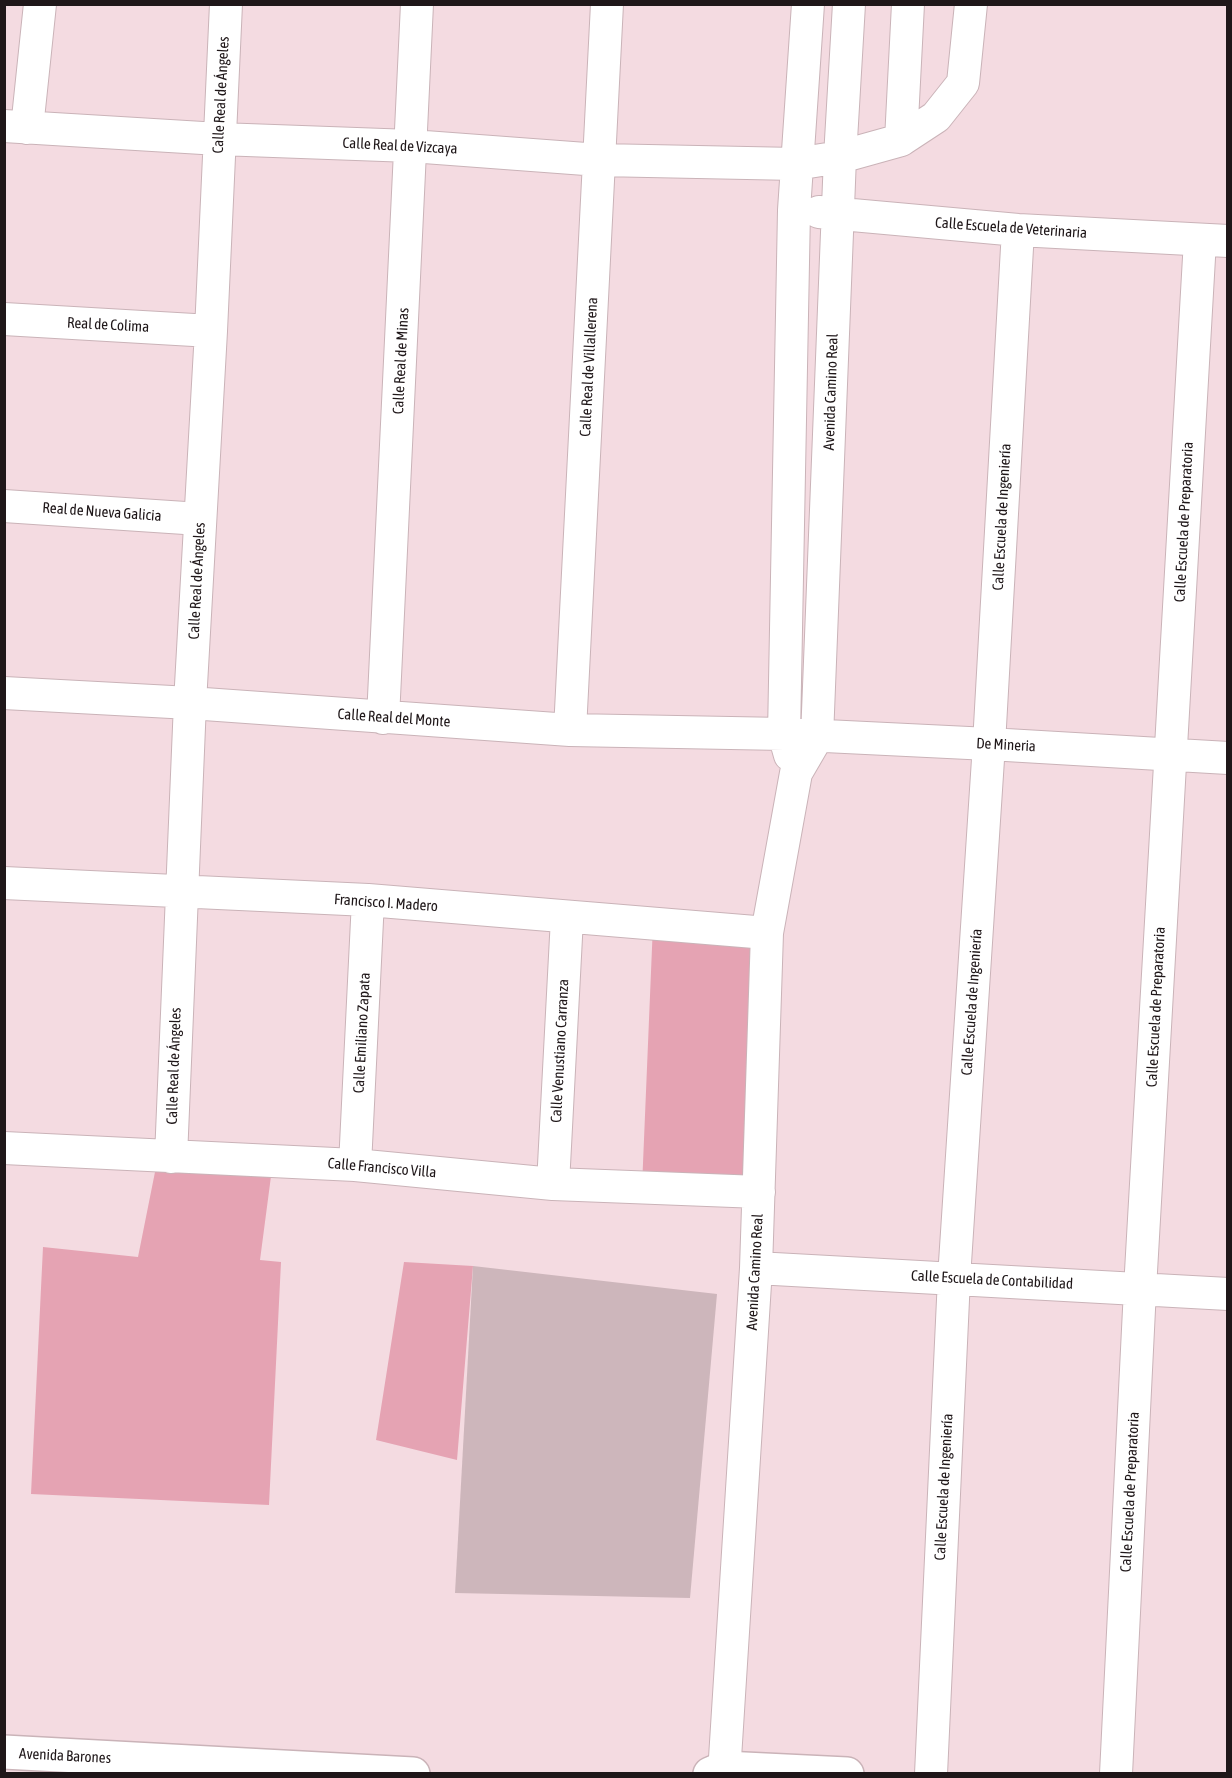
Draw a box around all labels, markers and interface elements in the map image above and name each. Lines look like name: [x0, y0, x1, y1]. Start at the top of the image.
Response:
street label: Calle Real de Ángeles: [209, 36, 233, 154]
street label: Calle Real de Vizcaya: [342, 134, 458, 158]
street label: Calle Escuela de Veterinaria: [934, 214, 1088, 242]
street label: Calle Real de Villallerena: [576, 297, 602, 437]
street label: Calle Real de Minas: [389, 307, 413, 415]
street label: Real de Colima: [66, 314, 150, 336]
street label: Avenida Camino Real: [820, 333, 842, 451]
street label: Calle Escuela de Preparatoria: [1171, 441, 1197, 603]
street label: Calle Escuela de Ingeniería: [989, 443, 1015, 591]
street label: Real de Nueva Galicia: [42, 499, 162, 525]
street label: Calle Real de Ángeles: [185, 522, 209, 640]
street label: Calle Real del Monte: [337, 705, 451, 731]
street label: De Mineria: [976, 734, 1036, 756]
street label: Francisco I. Madero: [333, 890, 439, 916]
street label: Calle Escuela de Preparatoria: [1143, 926, 1169, 1088]
street label: Calle Escuela de Ingeniería: [958, 928, 986, 1076]
street label: Calle Emiliano Zapata: [350, 972, 374, 1094]
street label: Calle Venustiano Carranza: [547, 979, 573, 1123]
street label: Calle Real de Ángeles: [163, 1007, 185, 1125]
street label: Calle Francisco Villa: [327, 1154, 437, 1182]
street label: Avenida Camino Real: [743, 1213, 767, 1331]
street label: Calle Escuela de Contabilidad: [911, 1267, 1073, 1293]
street label: Calle Escuela de Preparatoria: [1117, 1411, 1143, 1573]
street label: Calle Escuela de Ingeniería: [931, 1413, 957, 1561]
street label: Avenida Barones: [19, 1745, 111, 1767]

